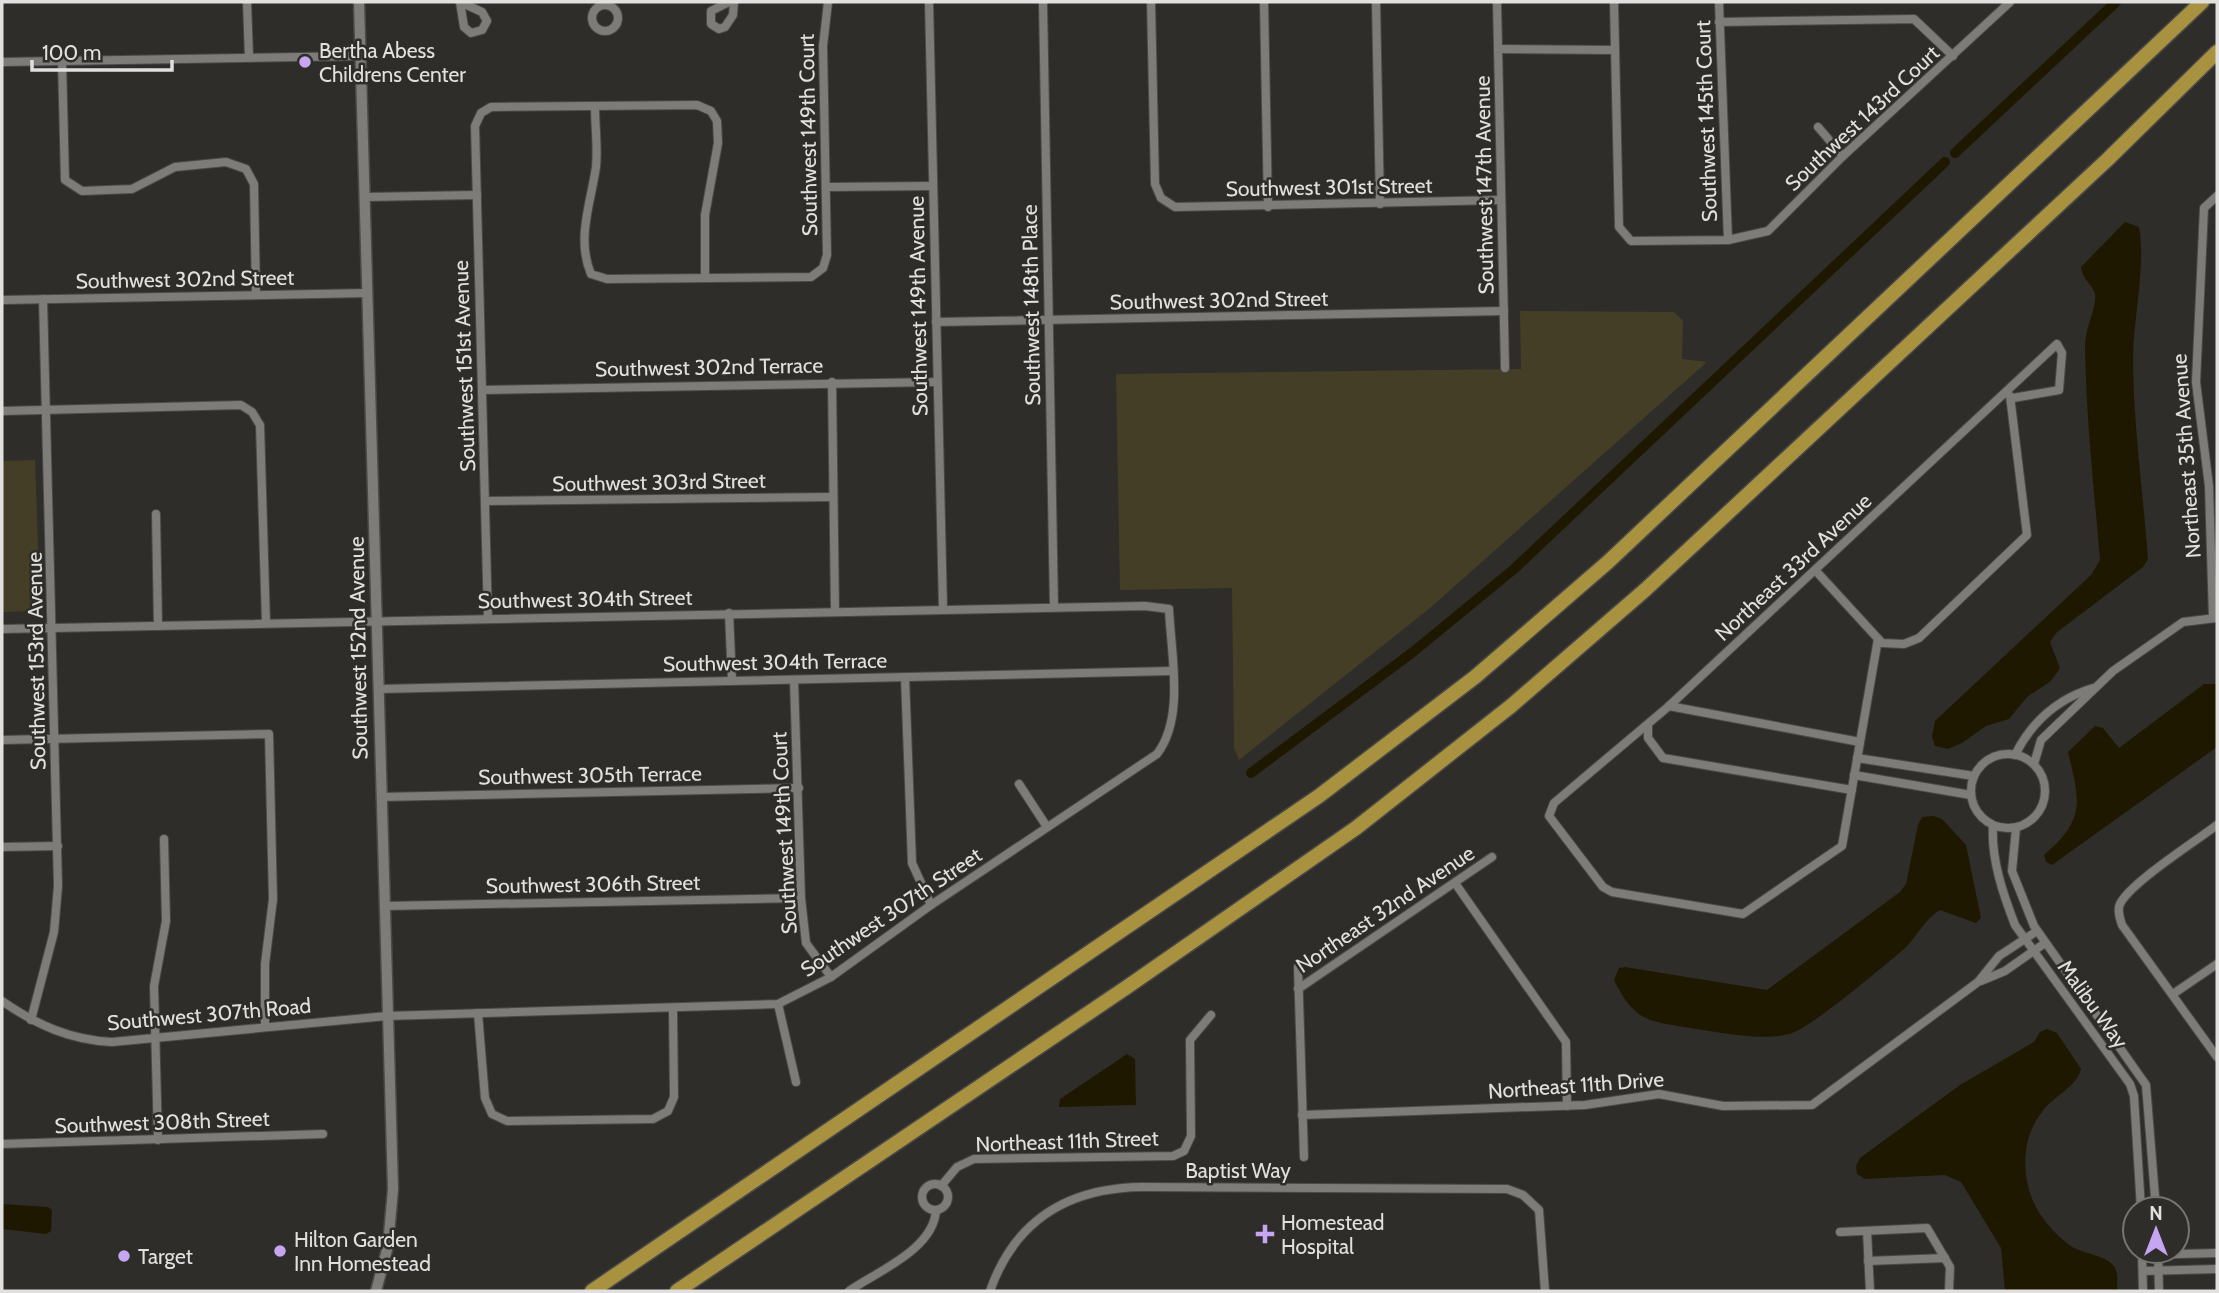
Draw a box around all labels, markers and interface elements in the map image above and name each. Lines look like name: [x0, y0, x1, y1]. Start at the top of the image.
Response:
street label: Southwest 145th Court: [1690, 20, 1722, 222]
scale bar: [32, 28, 172, 72]
street label: Southwest 149th Court: [794, 34, 822, 236]
place label: Bertha Abess Childrens Center: [319, 38, 466, 87]
text: 100 m: [42, 40, 101, 65]
street label: Southwest 143rd Court: [1780, 40, 1944, 196]
marker: Bertha Abess Childrens Center: [297, 54, 313, 70]
street label: Southwest 147th Avenue: [1470, 75, 1498, 295]
street label: Southwest 301st Street: [1225, 173, 1433, 201]
street label: Southwest 149th Avenue: [904, 195, 932, 416]
street label: Southwest 148th Place: [1017, 204, 1045, 406]
street label: Southwest 151st Avenue: [448, 260, 480, 472]
street label: Southwest 302nd Street: [76, 265, 294, 293]
street label: Southwest 302nd Street: [1110, 286, 1328, 314]
street label: Southwest 302nd Terrace: [595, 353, 824, 381]
street label: Northeast 35th Avenue: [2166, 353, 2206, 559]
street label: Southwest 303rd Street: [552, 468, 766, 496]
street label: Northeast 33rd Avenue: [1710, 488, 1876, 646]
street label: Southwest 152nd Avenue: [344, 536, 372, 760]
street label: Southwest 153rd Avenue: [22, 551, 50, 770]
street label: Southwest 304th Street: [477, 585, 693, 613]
street label: Southwest 304th Terrace: [663, 648, 888, 676]
street label: Southwest 149th Court: [766, 731, 802, 935]
street label: Southwest 305th Terrace: [478, 761, 702, 789]
street label: Northeast 32nd Avenue: [1291, 840, 1479, 978]
street label: Southwest 307th Street: [796, 842, 986, 982]
street label: Southwest 306th Street: [486, 870, 700, 898]
street label: Malibu Way: [2053, 955, 2134, 1053]
street label: Southwest 307th Road: [106, 993, 312, 1035]
street label: Northeast 11th Drive: [1487, 1066, 1665, 1104]
street label: Southwest 308th Street: [54, 1106, 270, 1138]
street label: Northeast 11th Street: [975, 1125, 1159, 1157]
street label: Baptist Way: [1185, 1158, 1291, 1183]
north arrow: [2121, 1195, 2191, 1265]
text: N: [2149, 1202, 2163, 1225]
place label: Homestead Hospital: [1281, 1210, 1384, 1259]
marker: Homestead Hospital: [1255, 1224, 1275, 1244]
place label: Hilton Garden Inn Homestead: [294, 1227, 431, 1276]
marker: Hilton Garden Inn Homestead: [272, 1243, 288, 1259]
place label: Target: [138, 1244, 193, 1269]
marker: Target: [116, 1248, 132, 1264]

